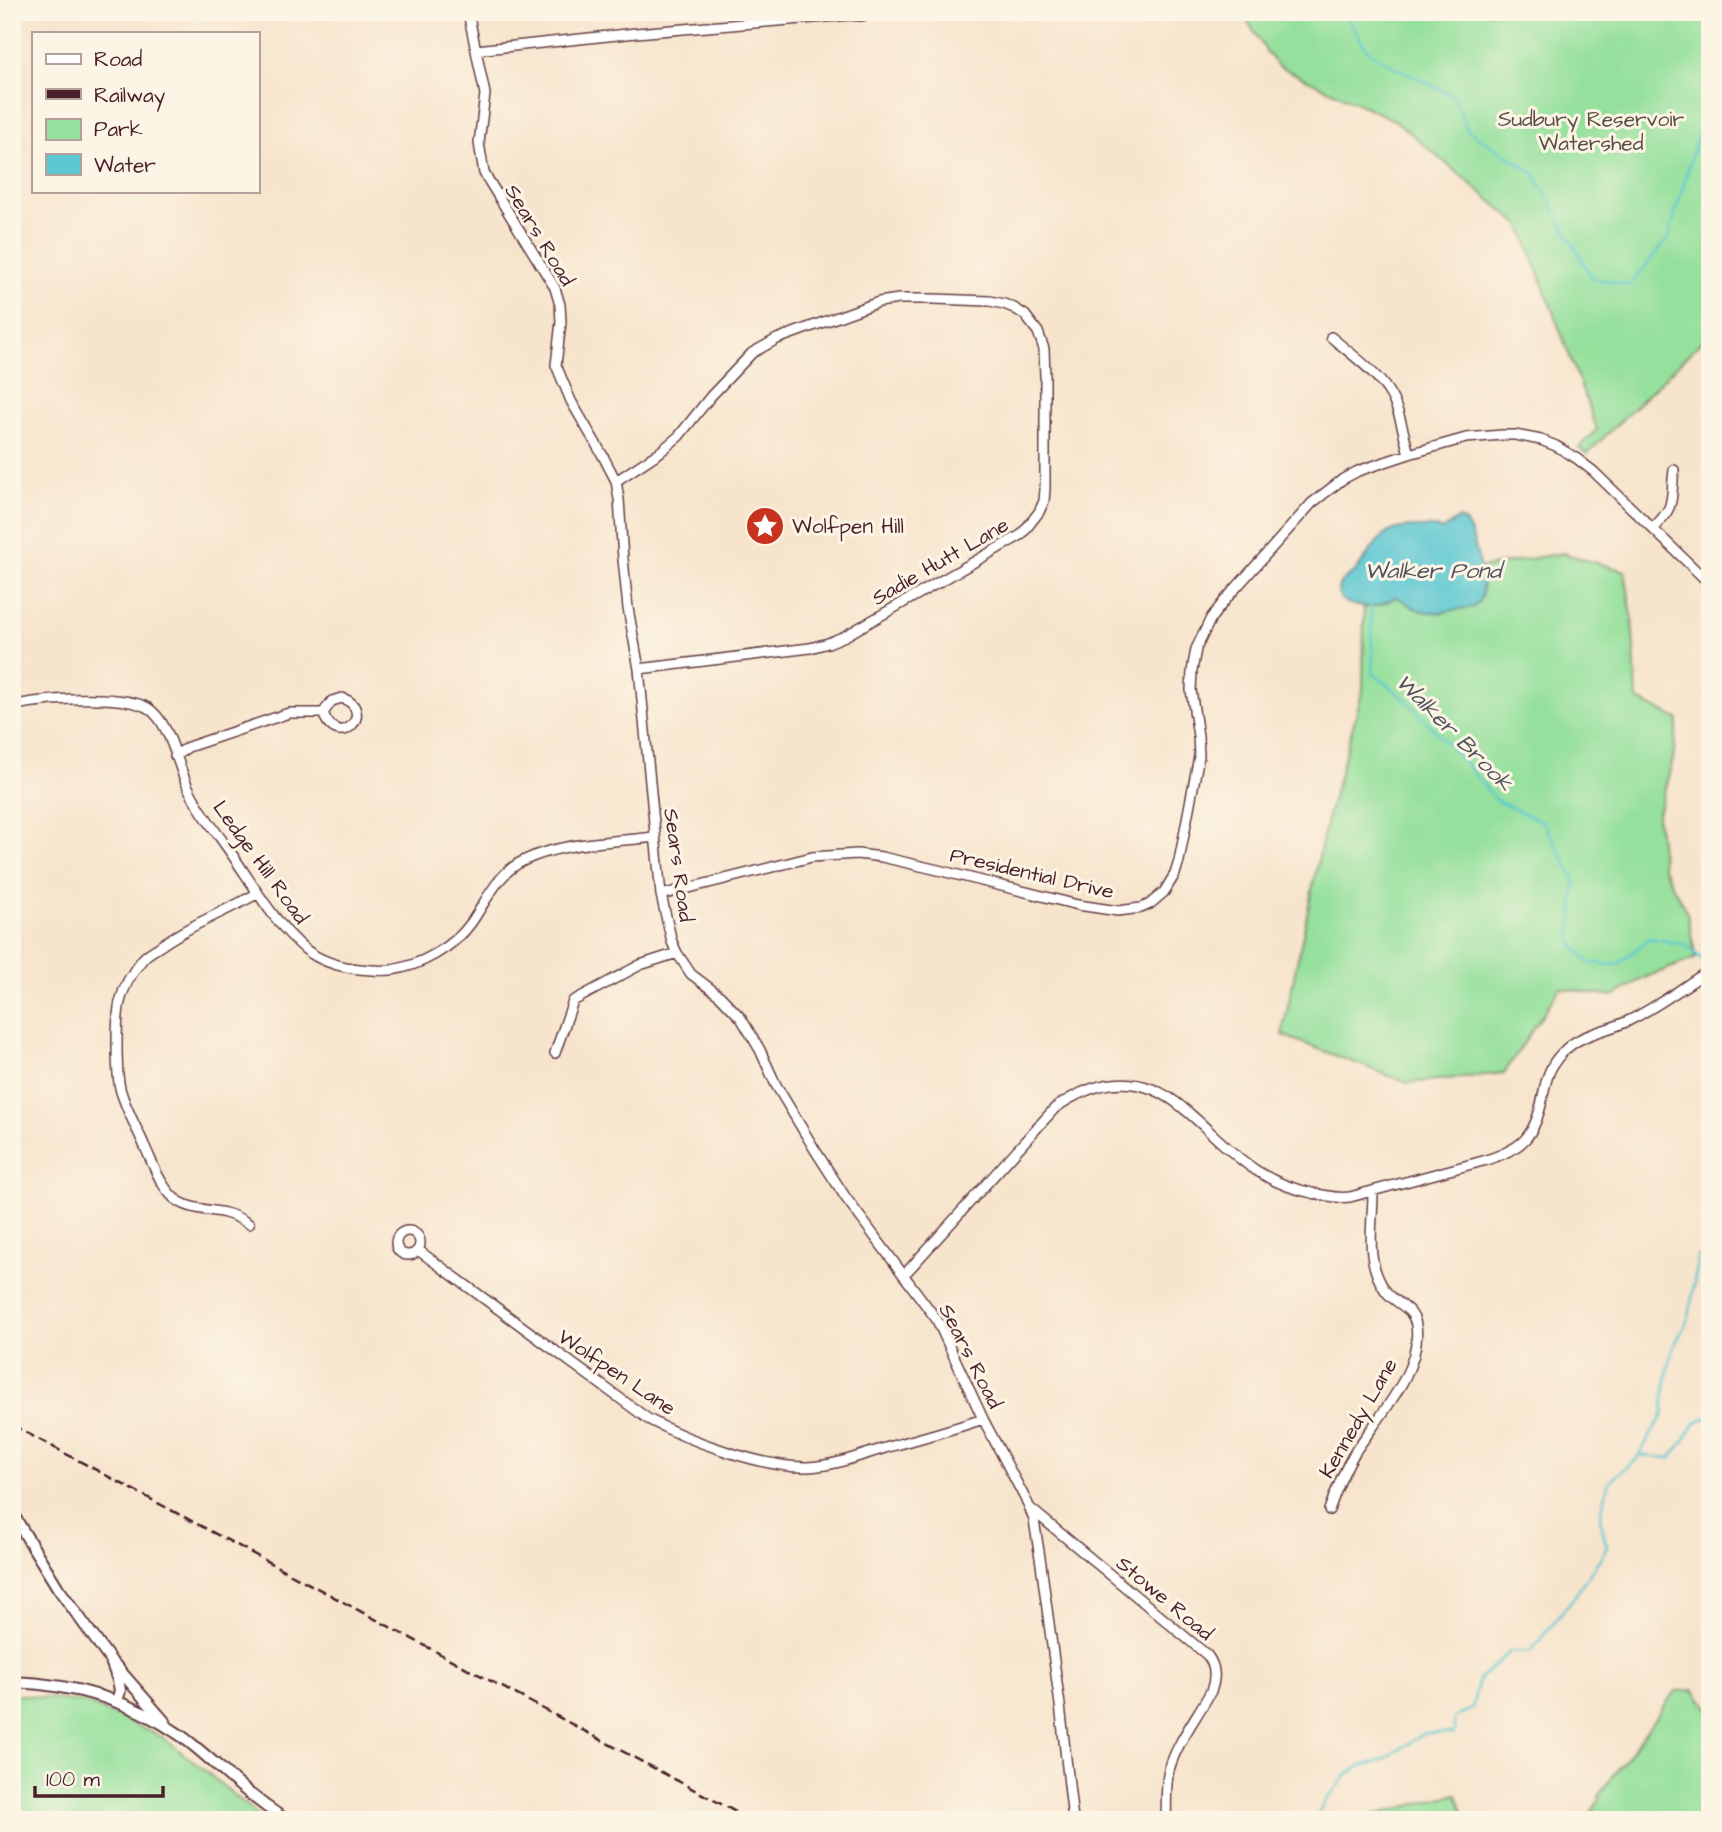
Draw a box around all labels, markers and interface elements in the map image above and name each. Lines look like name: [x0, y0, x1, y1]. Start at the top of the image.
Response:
legend: [32, 32, 259, 192]
text: Road: [94, 45, 142, 74]
text: Railway: [94, 81, 166, 112]
park label: Sudbury Reservoir Watershed: [1498, 105, 1685, 158]
text: Park: [94, 115, 143, 144]
text: Water: [94, 151, 156, 180]
street label: Sears Road: [498, 179, 582, 292]
place icon: Wolfpen Hill: [744, 505, 786, 547]
street label: Sadie Hutt Lane: [866, 510, 1014, 612]
place label: Wolfpen Hill: [792, 512, 904, 542]
water label: Walker Pond: [1365, 555, 1505, 587]
water label: Walker Brook: [1388, 667, 1521, 799]
street label: Ledge Hill Road: [204, 795, 315, 931]
street label: Sears Road: [656, 806, 701, 924]
street label: Presidential Drive: [947, 841, 1117, 906]
street label: Sears Road: [932, 1299, 1010, 1414]
street label: Wolfpen Lane: [552, 1322, 681, 1423]
street label: Kennedy Lane: [1312, 1353, 1406, 1485]
street label: Stowe Road: [1110, 1549, 1220, 1648]
scale bar: [35, 1755, 163, 1799]
text: 100 m: [46, 1765, 101, 1794]

